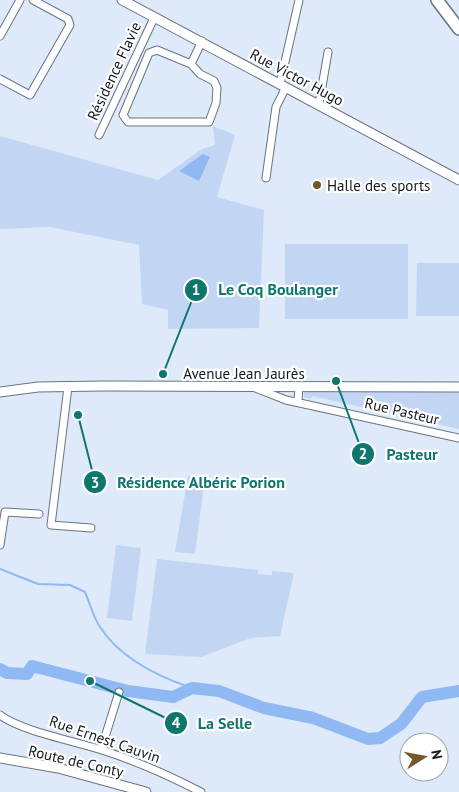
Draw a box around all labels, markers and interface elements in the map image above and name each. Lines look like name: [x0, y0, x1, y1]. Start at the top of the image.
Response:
street label: Résidence Flavie: [83, 19, 145, 123]
street label: Rue Victor Hugo: [247, 44, 347, 110]
place label: Halle des sports: [327, 176, 430, 195]
marker: Halle des sports: [311, 179, 323, 191]
callout: Le Coq Boulanger: [183, 274, 348, 305]
text: Le Coq Boulanger: [218, 279, 338, 299]
text: 1: [192, 280, 200, 299]
street label: Avenue Jean Jaurès: [183, 364, 305, 383]
street label: Rue Pasteur: [363, 393, 441, 429]
callout: Pasteur: [351, 439, 447, 470]
text: 2: [359, 444, 367, 463]
text: Pasteur: [386, 444, 438, 464]
callout: Résidence Albéric Porion: [82, 467, 296, 498]
text: Résidence Albéric Porion: [117, 472, 285, 492]
text: 3: [91, 473, 99, 492]
callout: La Selle: [163, 708, 262, 739]
street label: Rue Ernest Cauvin: [47, 711, 163, 767]
text: 4: [172, 713, 181, 732]
text: La Selle: [198, 713, 252, 733]
north arrow: [399, 732, 449, 782]
street label: Route de Conty: [27, 741, 125, 781]
text: N: [427, 748, 446, 761]

